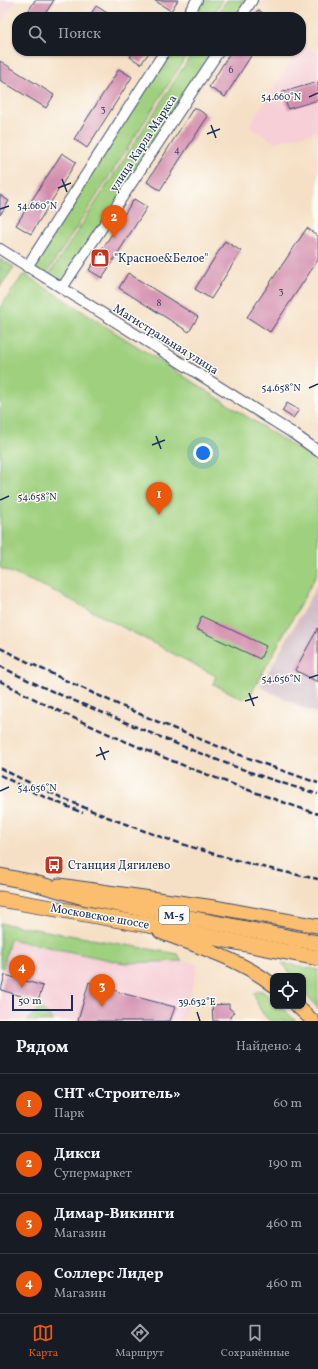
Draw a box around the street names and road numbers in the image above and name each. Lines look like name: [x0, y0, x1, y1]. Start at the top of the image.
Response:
street label: улица Карла Маркса: [106, 92, 181, 195]
street label: Магистральная улица: [110, 301, 221, 379]
street label: Московское шоссе: [49, 900, 151, 934]
road number: М-5: [159, 906, 189, 924]

